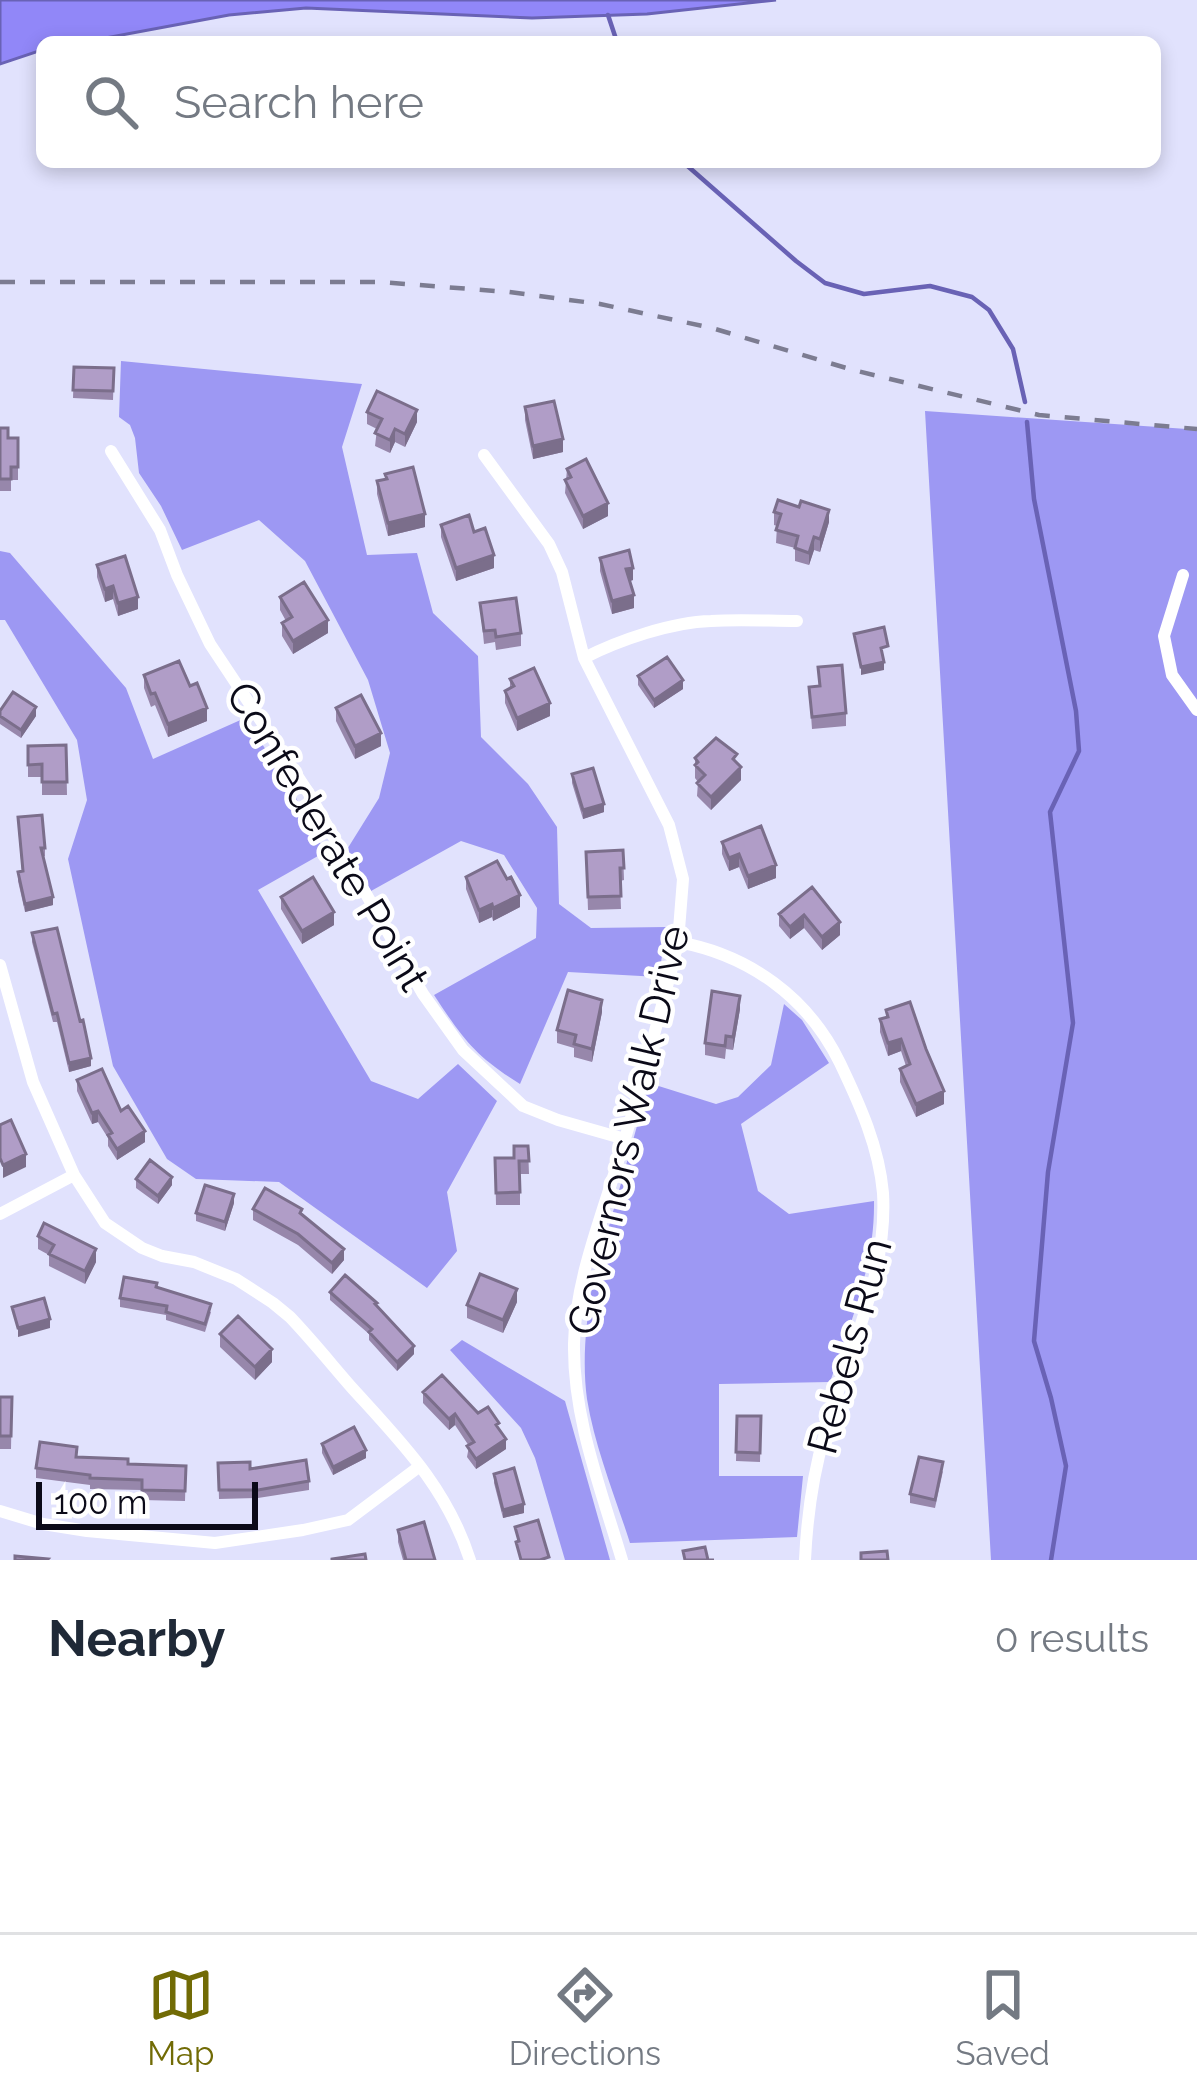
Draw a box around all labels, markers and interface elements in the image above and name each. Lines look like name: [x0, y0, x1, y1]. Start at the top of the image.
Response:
search box: [36, 36, 1161, 168]
icon: search: [78, 69, 144, 135]
text: Search here: [174, 76, 424, 129]
street label: Confederate Point: [216, 673, 439, 999]
street label: Governors Walk Drive: [558, 921, 699, 1339]
street label: Rebels Run: [797, 1233, 902, 1459]
scale bar: [36, 1476, 258, 1529]
text: 100 m: [54, 1483, 147, 1522]
text: Nearby: [48, 1608, 225, 1668]
text: 0 results: [995, 1615, 1149, 1661]
tab: Map: [147, 1962, 214, 2073]
tab: Directions: [509, 1962, 661, 2073]
tab: Saved: [955, 1962, 1050, 2073]

